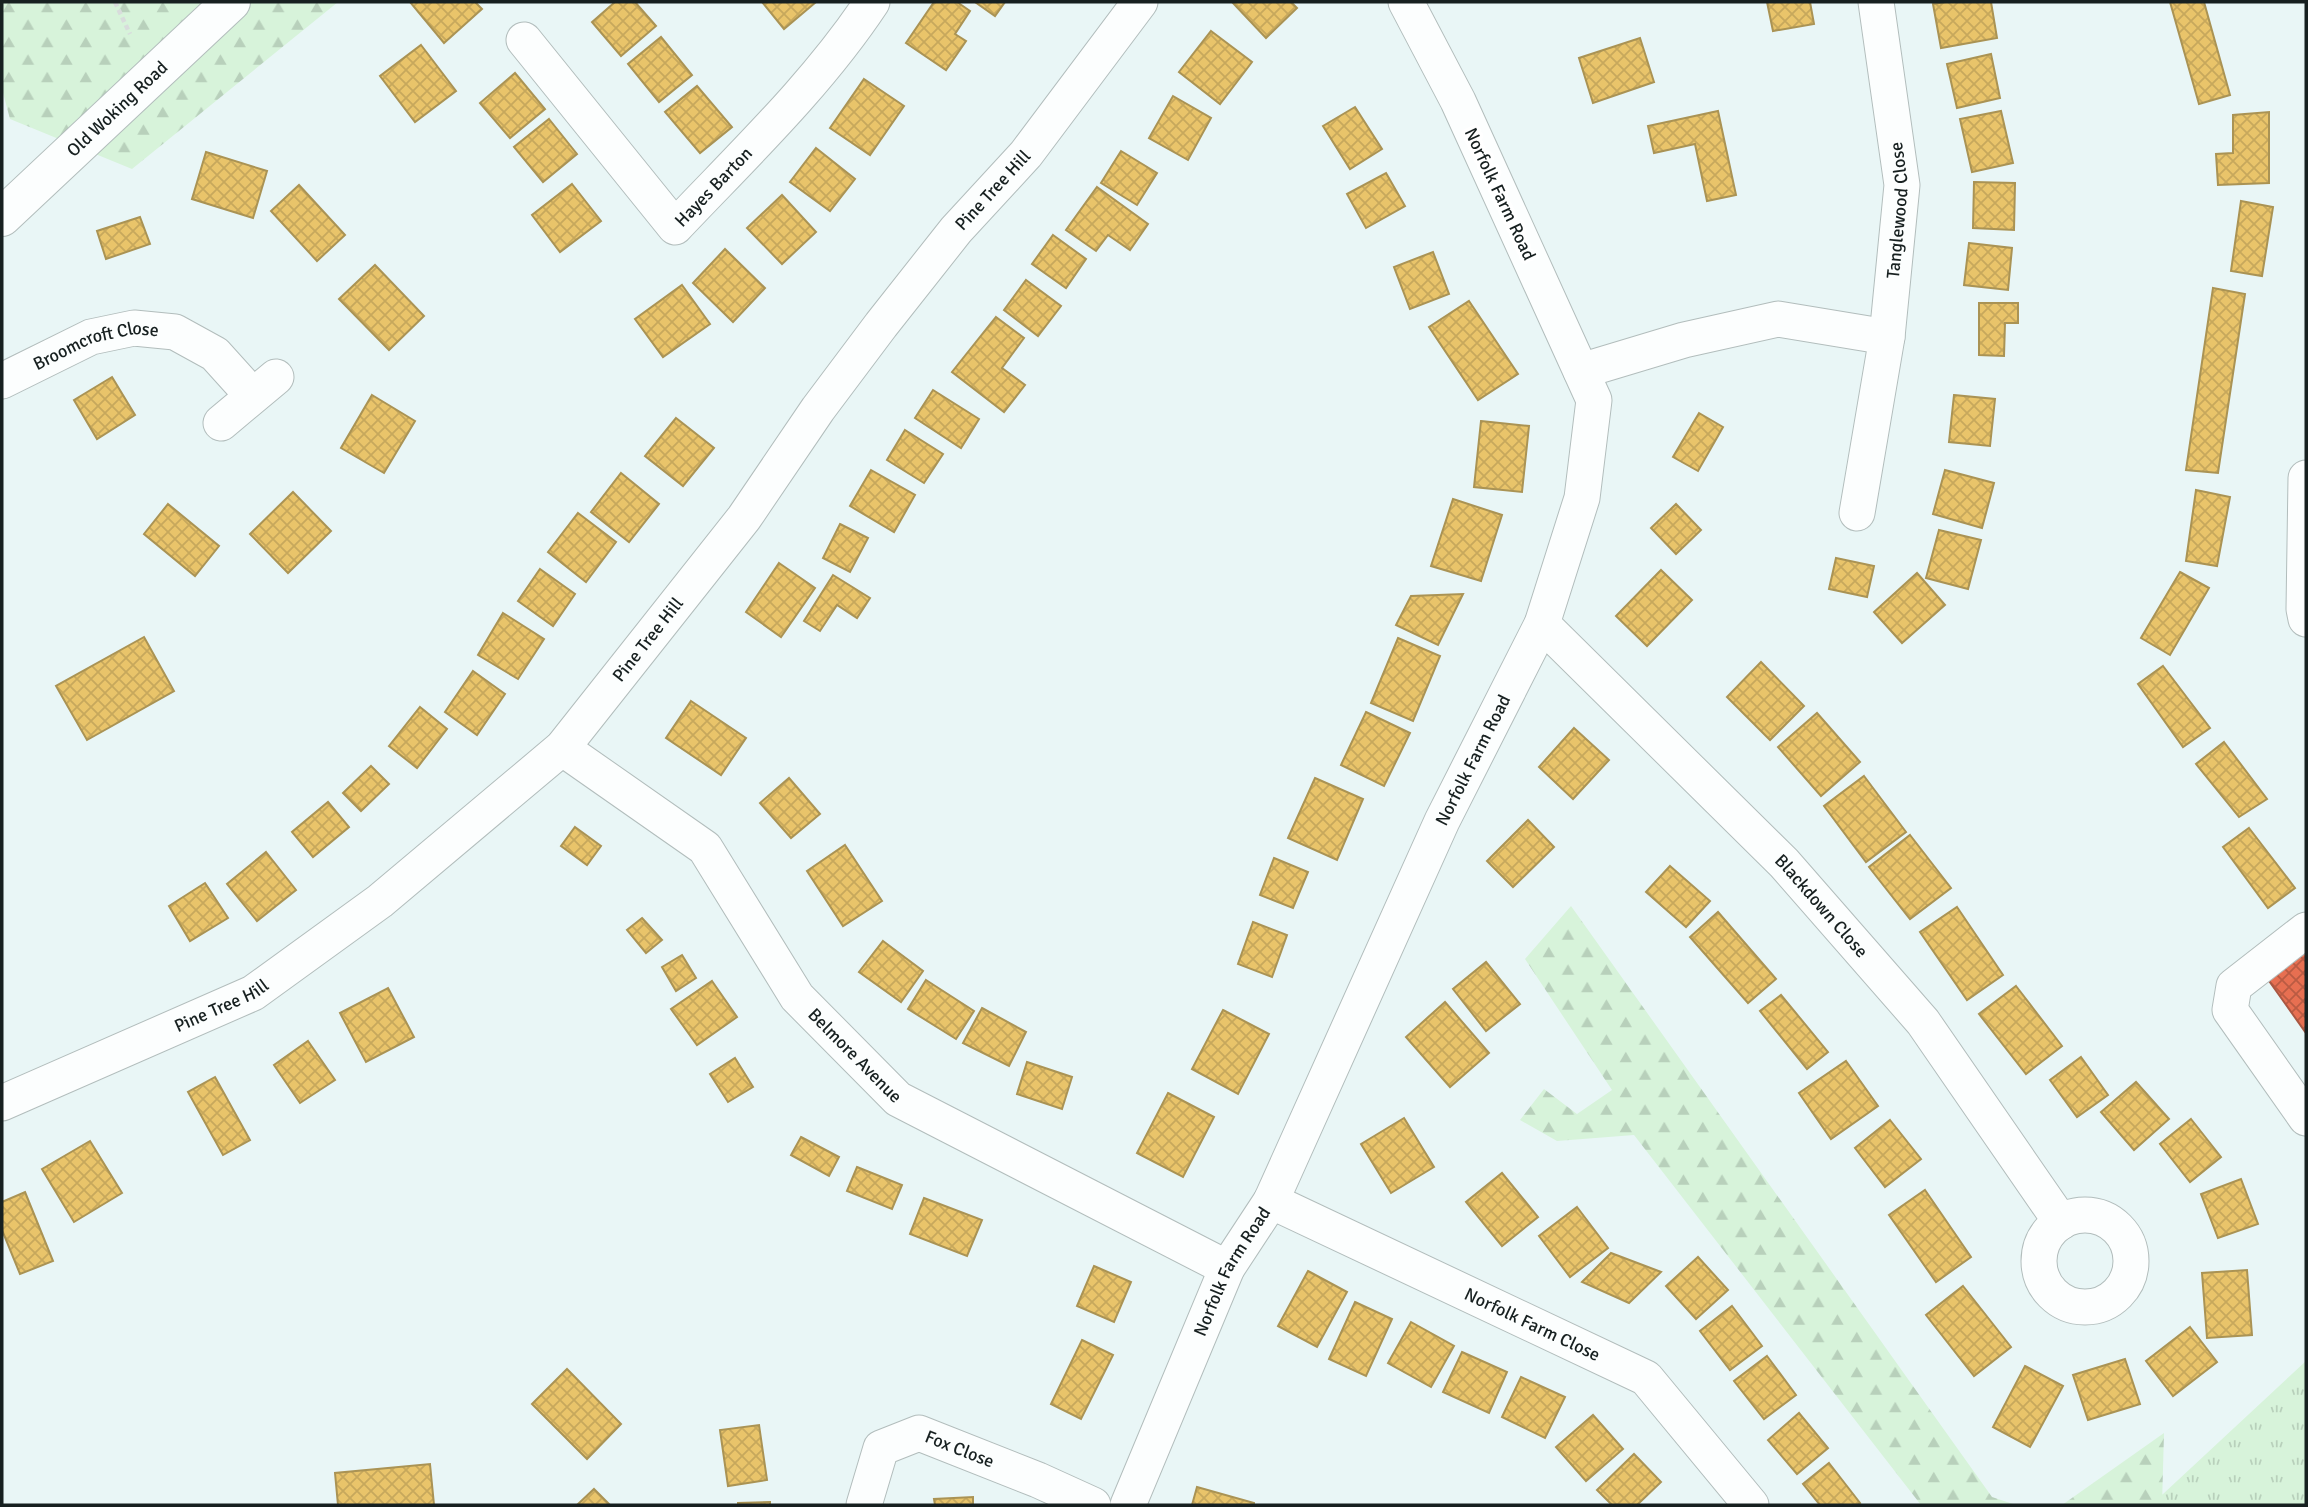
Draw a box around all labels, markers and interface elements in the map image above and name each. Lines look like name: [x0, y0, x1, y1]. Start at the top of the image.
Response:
street label: Old Woking Road: [62, 56, 172, 161]
street label: Norfolk Farm Road: [1460, 124, 1540, 264]
street label: Tanglewood Close: [1882, 141, 1913, 280]
street label: Hayes Barton: [670, 142, 757, 231]
street label: Pine Tree Hill: [950, 145, 1035, 235]
street label: Broomcroft Close: [29, 317, 160, 375]
street label: Pine Tree Hill: [608, 593, 688, 686]
street label: Norfolk Farm Road: [1431, 691, 1515, 829]
street label: Blackdown Close: [1770, 849, 1873, 962]
street label: Pine Tree Hill: [171, 974, 273, 1037]
street label: Belmore Avenue: [803, 1004, 907, 1108]
street label: Norfolk Farm Road: [1189, 1203, 1275, 1339]
street label: Norfolk Farm Close: [1461, 1283, 1604, 1366]
street label: Fox Close: [922, 1426, 997, 1473]

